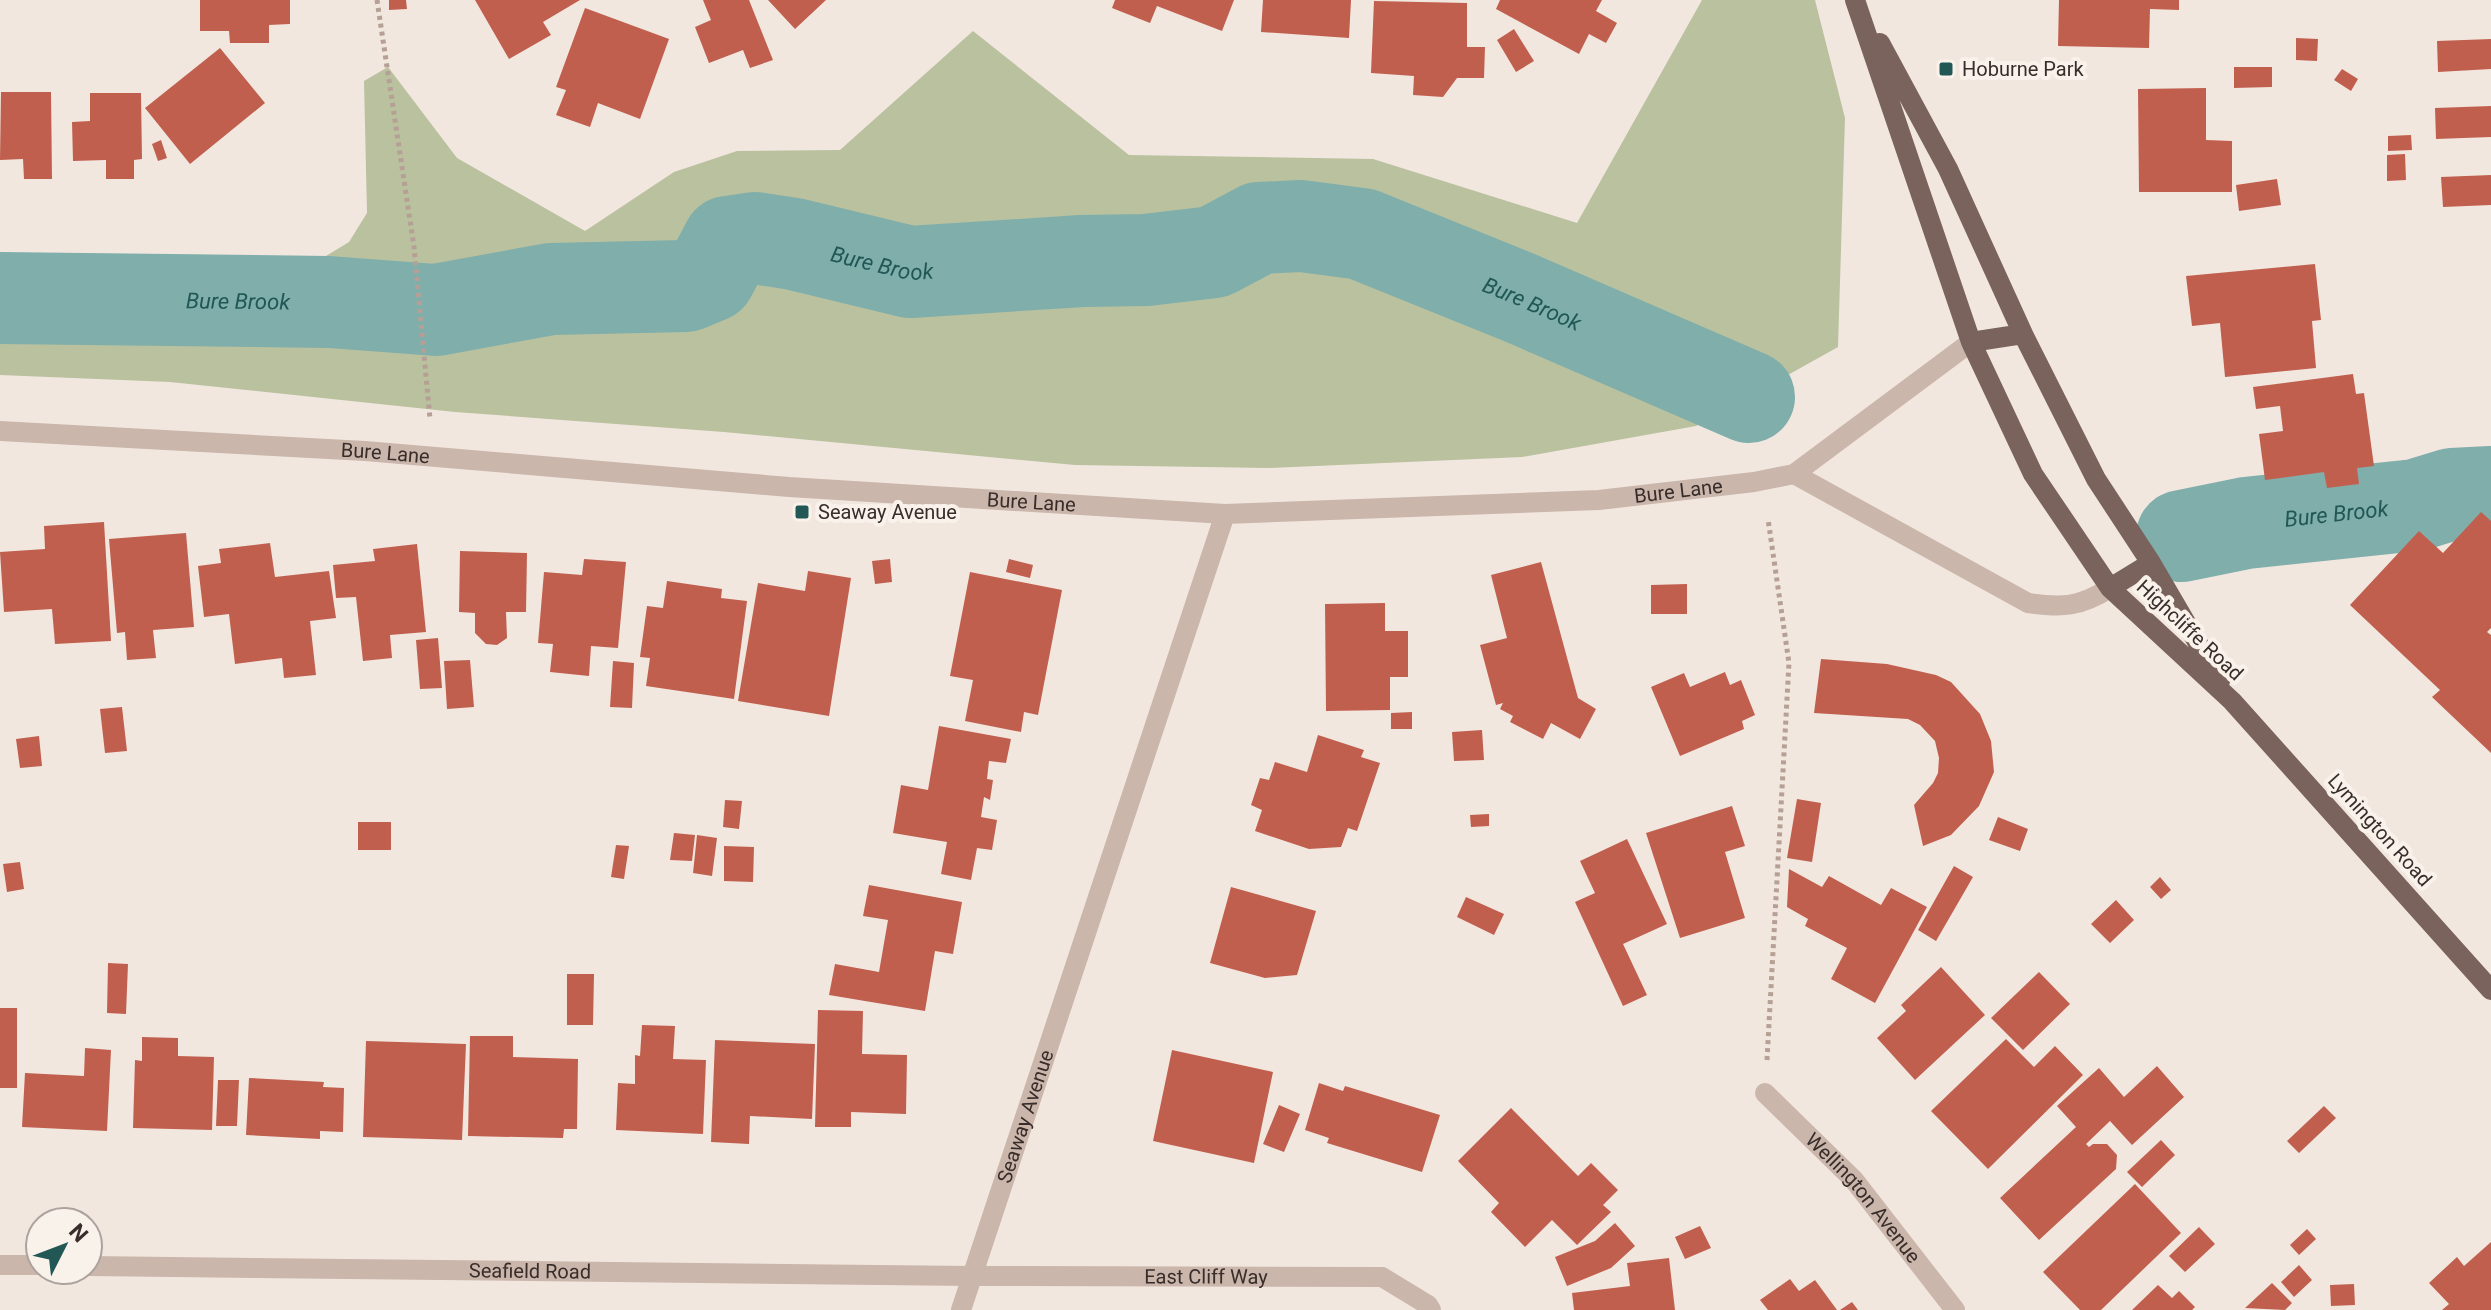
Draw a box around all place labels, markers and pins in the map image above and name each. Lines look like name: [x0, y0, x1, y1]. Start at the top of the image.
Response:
place label: Hoburne Park: [1962, 57, 2084, 81]
marker: Hoburne Park: [1937, 60, 1955, 78]
place label: Seaway Avenue: [818, 500, 957, 524]
marker: Seaway Avenue: [793, 503, 811, 521]

